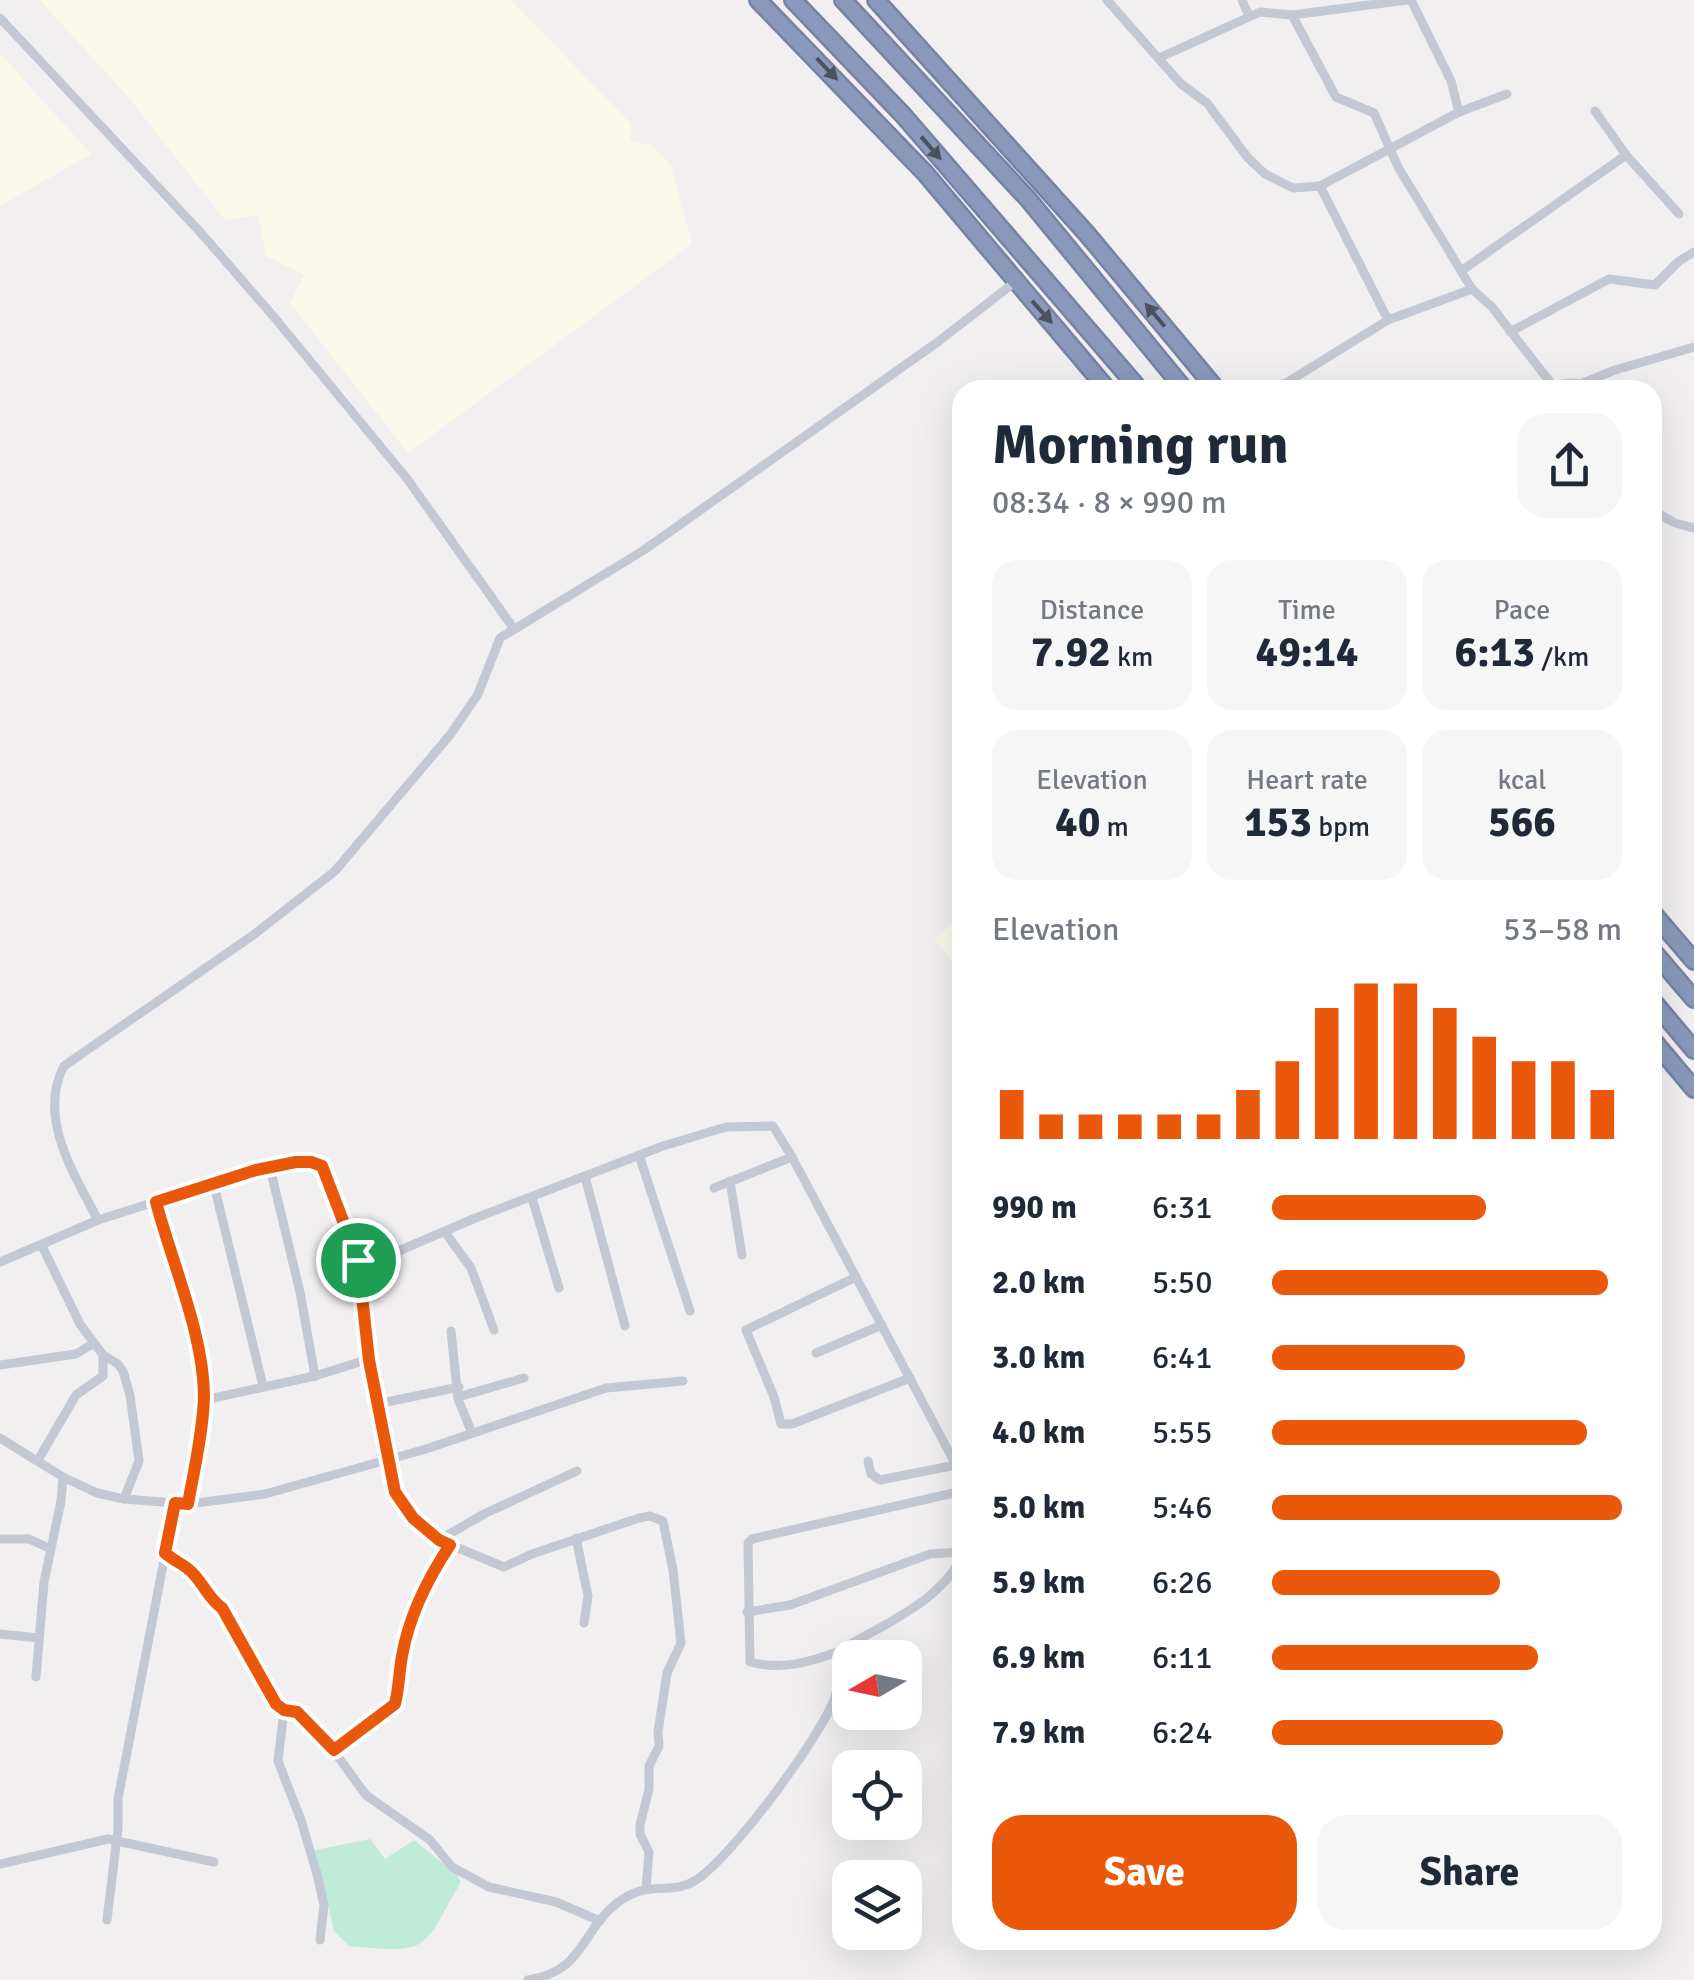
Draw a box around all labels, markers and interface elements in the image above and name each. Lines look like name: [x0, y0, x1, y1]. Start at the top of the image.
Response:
one-way arrow: [815, 57, 838, 81]
one-way arrow: [920, 135, 942, 160]
one-way arrow: [1031, 299, 1053, 324]
one-way arrow: [1144, 303, 1166, 328]
text: Morning run: [992, 411, 1289, 479]
button: share: [1517, 413, 1622, 518]
text: 08:34 · 8 × 990 m: [992, 483, 1227, 522]
text: Distance: [1040, 593, 1144, 627]
text: Time: [1278, 593, 1336, 627]
text: Pace: [1494, 593, 1550, 627]
text: 7.92: [1031, 627, 1111, 678]
text: 49:14: [1255, 627, 1359, 678]
text: 6:13: [1455, 627, 1535, 678]
text: km: [1111, 640, 1153, 674]
text: /km: [1535, 640, 1589, 674]
text: Elevation: [1036, 763, 1148, 797]
text: Heart rate: [1246, 763, 1368, 797]
text: kcal: [1497, 763, 1547, 797]
text: 40: [1055, 797, 1100, 848]
text: 153: [1244, 797, 1312, 848]
text: 566: [1488, 797, 1556, 848]
text: m: [1100, 810, 1129, 844]
text: bpm: [1312, 810, 1370, 844]
text: Elevation: [992, 910, 1119, 949]
text: 53–58 m: [1503, 910, 1622, 949]
text: 990 m: [992, 1188, 1077, 1227]
text: 6:31: [1152, 1188, 1212, 1227]
pin: [316, 1218, 401, 1303]
icon: arrive: [331, 1233, 386, 1288]
text: 2.0 km: [992, 1263, 1085, 1302]
text: 5:50: [1152, 1263, 1212, 1302]
text: 3.0 km: [992, 1338, 1085, 1377]
text: 6:41: [1152, 1338, 1212, 1377]
text: 4.0 km: [992, 1413, 1085, 1452]
text: 5:55: [1152, 1413, 1212, 1452]
text: 5.0 km: [992, 1488, 1085, 1527]
text: 5:46: [1152, 1488, 1212, 1527]
text: 5.9 km: [992, 1563, 1085, 1602]
text: 6:26: [1152, 1563, 1212, 1602]
text: 6.9 km: [992, 1638, 1085, 1677]
text: 6:11: [1152, 1638, 1212, 1677]
north arrow: [832, 1640, 922, 1730]
map controls: [832, 1640, 922, 1950]
text: 7.9 km: [992, 1713, 1085, 1752]
text: 6:24: [1152, 1713, 1212, 1752]
button: locate: [832, 1750, 922, 1840]
button: Save: [992, 1815, 1297, 1930]
button: Share: [1317, 1815, 1622, 1930]
button: layers: [832, 1860, 922, 1950]

